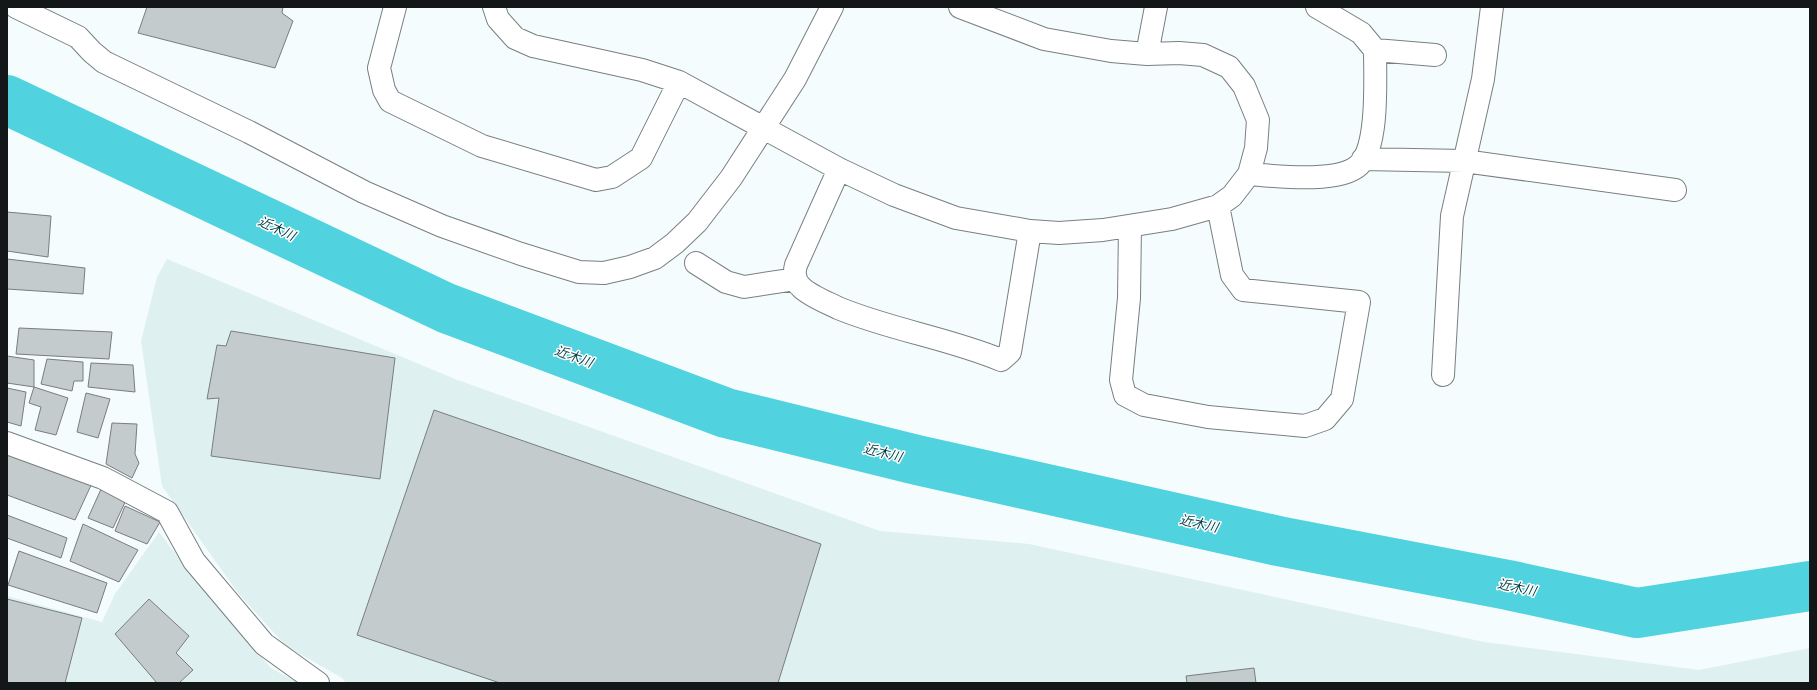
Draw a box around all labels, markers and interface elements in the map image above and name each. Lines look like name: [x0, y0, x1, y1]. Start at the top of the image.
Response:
water label: 近木川: [256, 212, 300, 245]
water label: 近木川: [553, 341, 597, 372]
water label: 近木川: [862, 439, 906, 466]
water label: 近木川: [1178, 510, 1222, 537]
water label: 近木川: [1496, 574, 1540, 600]

